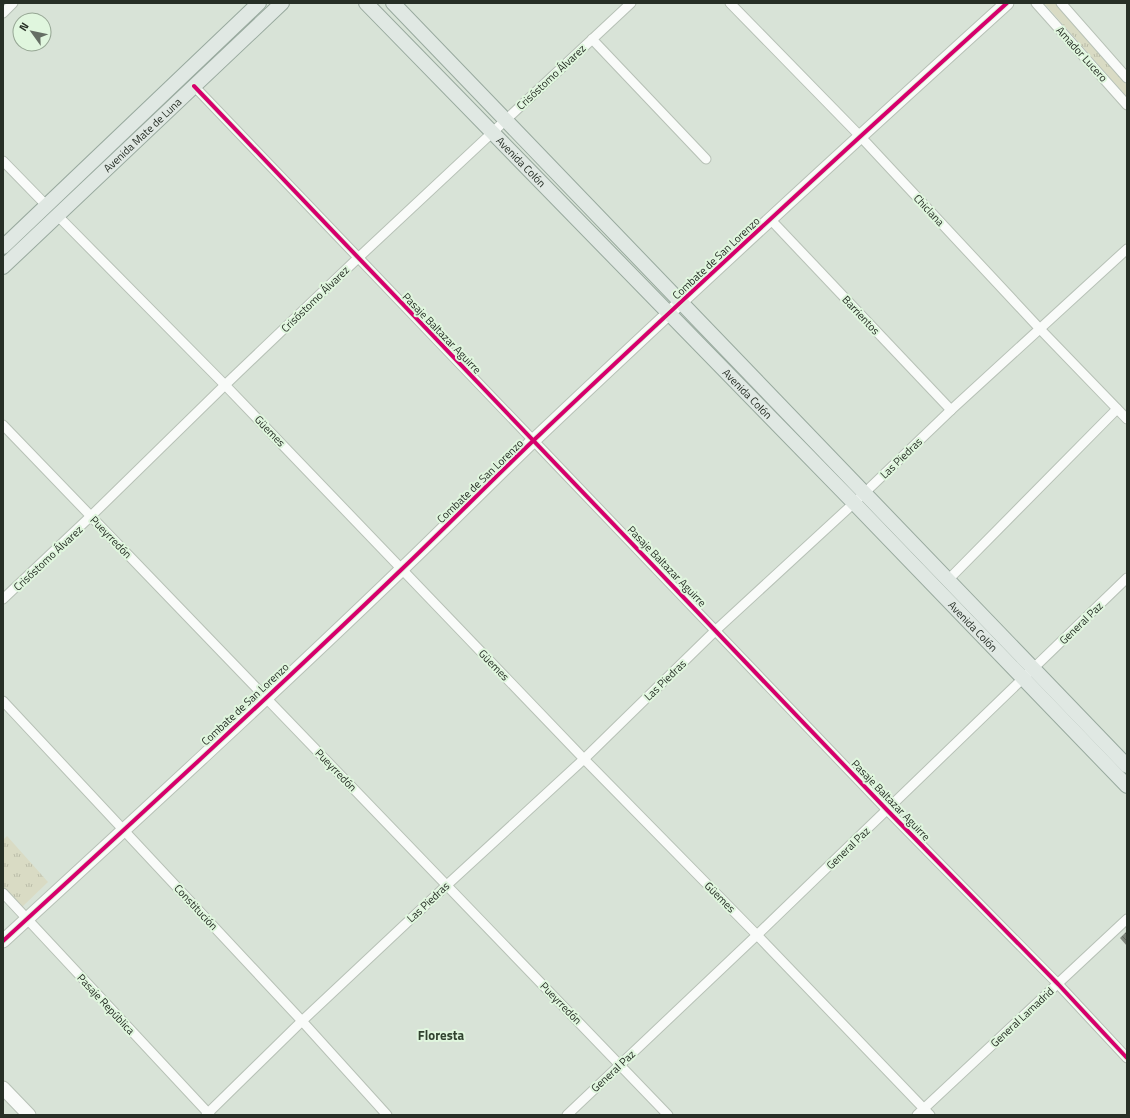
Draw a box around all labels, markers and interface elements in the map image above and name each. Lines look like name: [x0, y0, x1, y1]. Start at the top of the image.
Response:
north arrow: [12, 12, 52, 52]
text: N: [15, 19, 32, 34]
street label: Amador Lucero: [1053, 23, 1111, 85]
street label: Crisóstomo Álvarez: [513, 41, 589, 113]
street label: Avenida Mate de Luna: [100, 94, 185, 176]
street label: Avenida Colón: [493, 133, 550, 191]
street label: Chiclana: [910, 190, 948, 230]
street label: Combate de San Lorenzo: [669, 213, 763, 303]
street label: Crisóstomo Álvarez: [277, 262, 353, 336]
street label: Pasaje Baltazar Aguirre: [399, 289, 485, 377]
street label: Barrientos: [839, 292, 883, 338]
street label: Avenida Colón: [719, 365, 776, 423]
street label: Güemes: [251, 412, 289, 450]
street label: Las Piedras: [876, 434, 926, 482]
street label: Combate de San Lorenzo: [433, 435, 527, 527]
street label: Pueyrredón: [87, 512, 135, 562]
street label: Crisóstomo Álvarez: [10, 522, 86, 594]
street label: Pasaje Baltazar Aguirre: [624, 522, 710, 610]
street label: Avenida Colón: [945, 597, 1001, 655]
street label: General Paz: [1056, 598, 1106, 648]
street label: Güemes: [475, 646, 513, 684]
street label: Las Piedras: [640, 656, 690, 704]
street label: Combate de San Lorenzo: [198, 659, 292, 749]
street label: Pueyrredón: [312, 745, 360, 795]
street label: Pasaje Baltazar Aguirre: [848, 756, 934, 844]
street label: General Paz: [823, 823, 873, 873]
street label: Las Piedras: [403, 878, 453, 926]
street label: Güemes: [701, 878, 739, 916]
street label: Constitución: [171, 880, 222, 934]
street label: Pasaje República: [74, 970, 139, 1038]
street label: Pueyrredón: [537, 978, 585, 1028]
street label: General Lamadrid: [987, 983, 1057, 1051]
district label: Floresta: [418, 1025, 465, 1045]
street label: General Paz: [587, 1046, 639, 1096]

